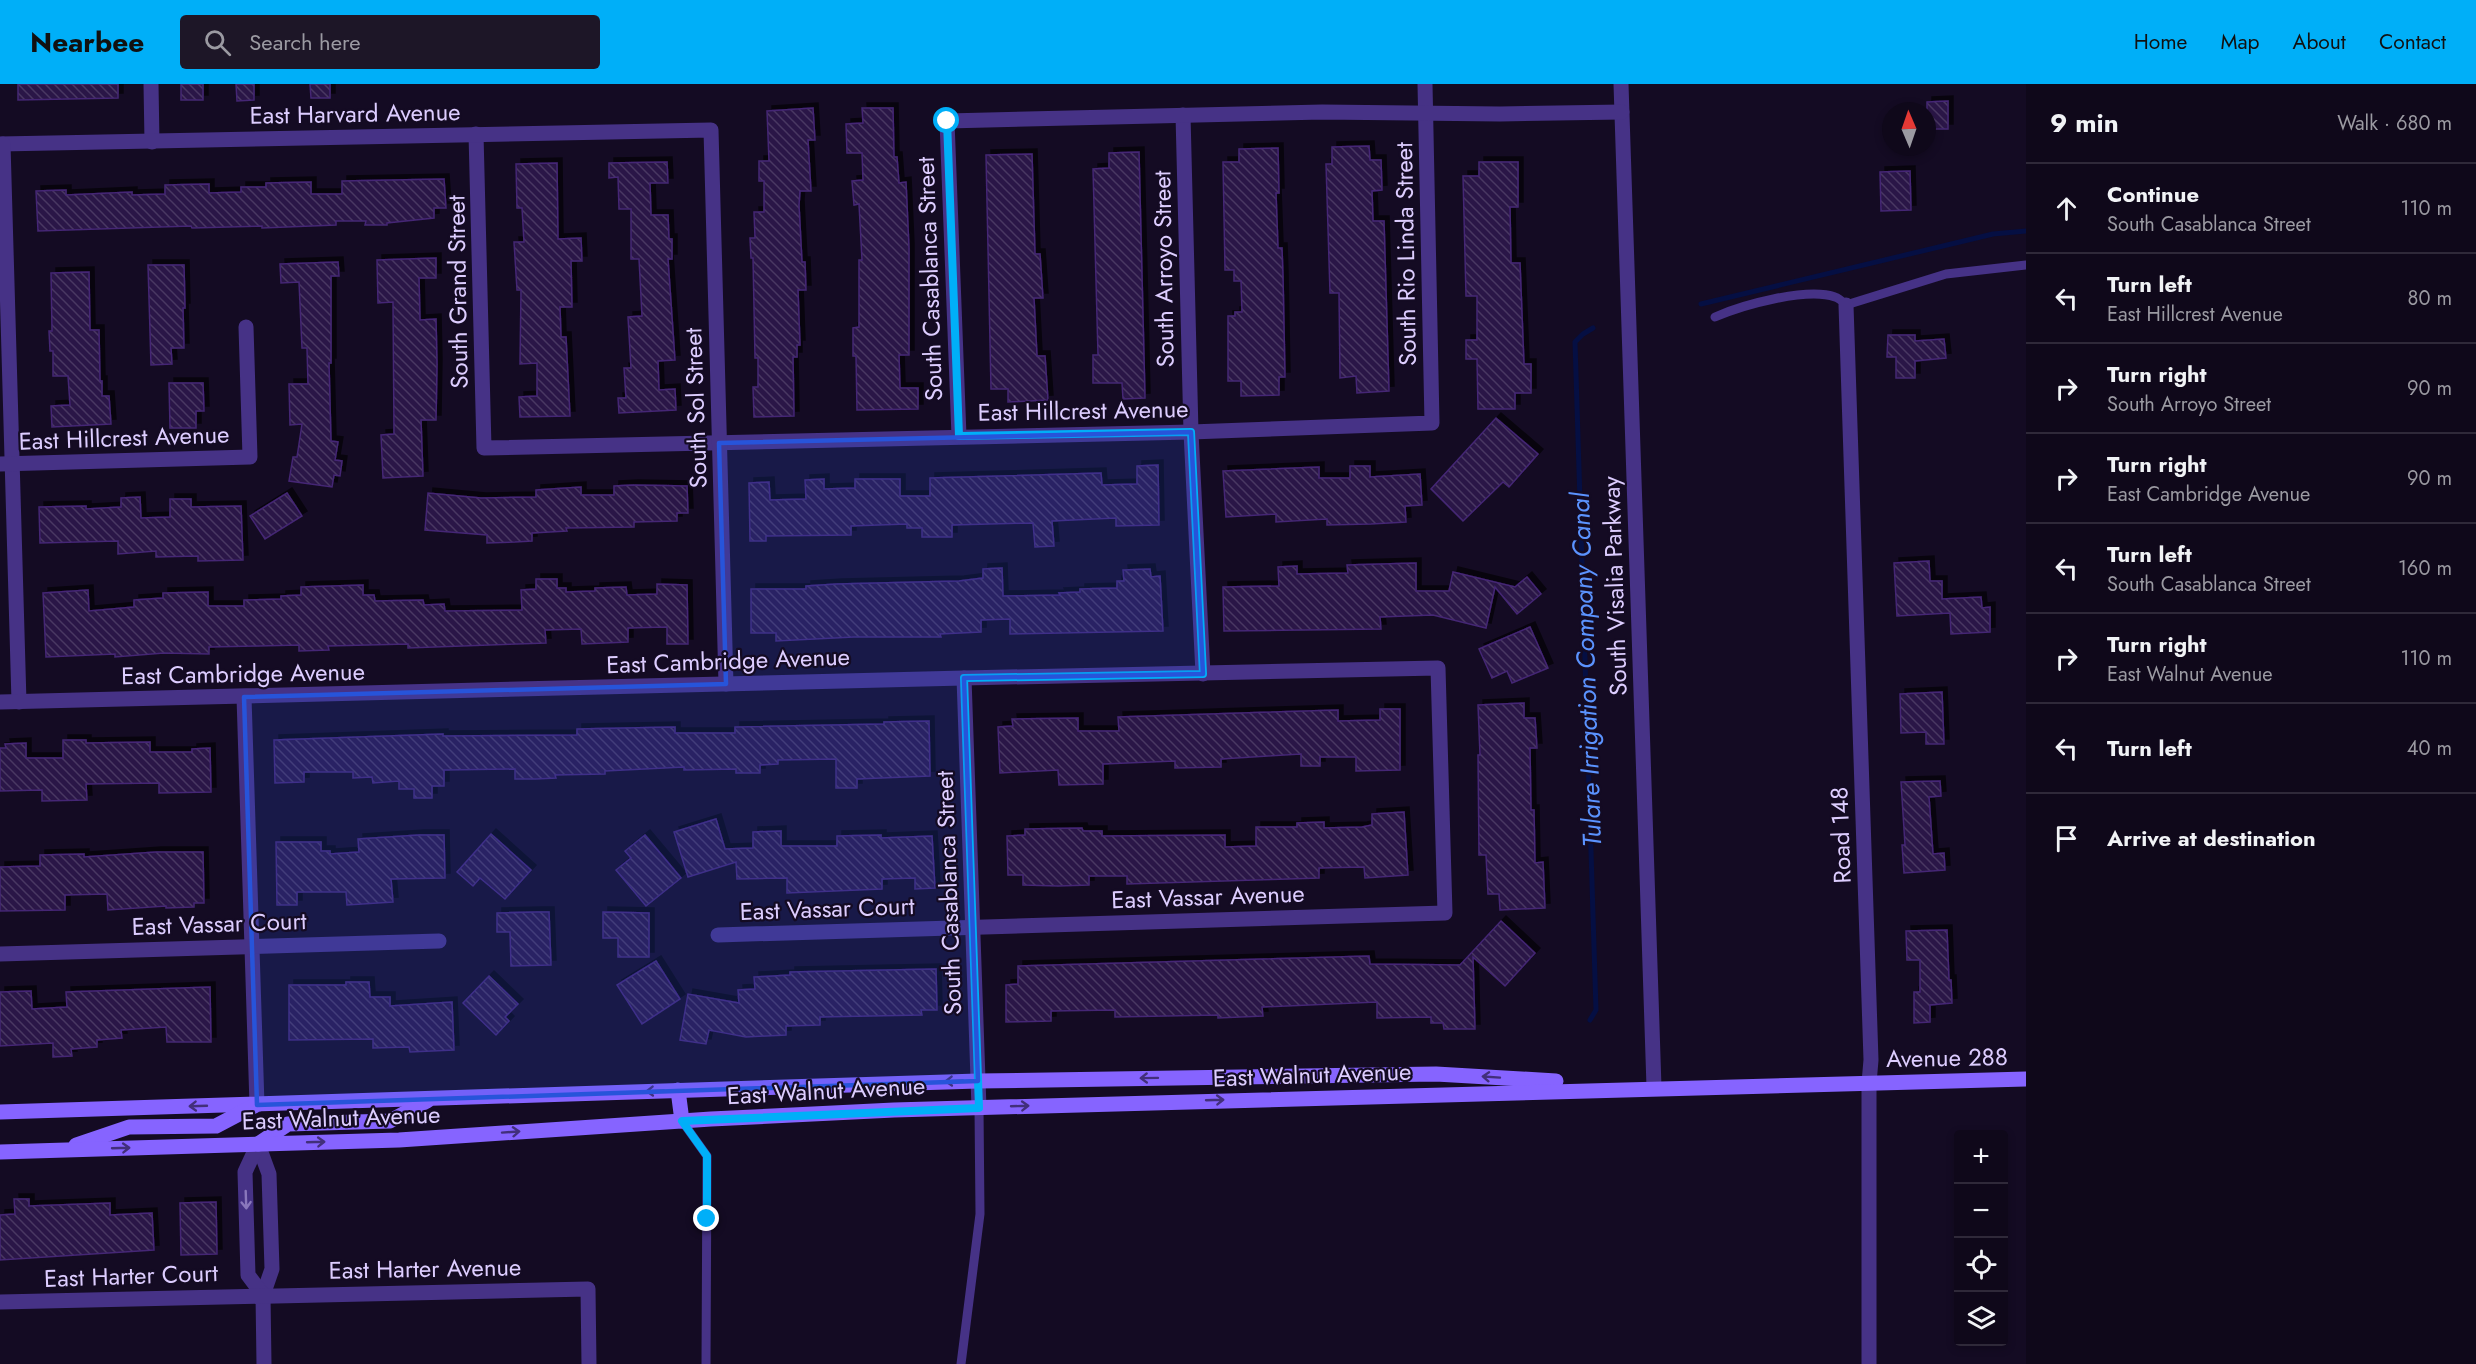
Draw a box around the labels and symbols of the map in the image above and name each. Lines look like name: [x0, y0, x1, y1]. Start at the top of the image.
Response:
street label: East Harvard Avenue: [249, 94, 461, 133]
north arrow: [1882, 102, 1936, 156]
route start: [933, 107, 959, 133]
street label: South Rio Linda Street: [1386, 142, 1425, 366]
street label: South Casablanca Street: [908, 156, 951, 402]
street label: South Arroyo Street: [1144, 170, 1183, 368]
street label: South Grand Street: [438, 195, 477, 389]
street label: South Sol Street: [675, 327, 716, 489]
street label: East Hillcrest Avenue: [977, 391, 1189, 430]
street label: East Hillcrest Avenue: [18, 416, 230, 459]
street label: South Visalia Parkway: [1593, 475, 1636, 696]
water label: Tulare Irrigation Company Canal: [1561, 491, 1611, 848]
street label: East Cambridge Avenue: [605, 639, 850, 682]
street label: East Cambridge Avenue: [121, 654, 365, 693]
street label: South Casablanca Street: [927, 770, 970, 1016]
street label: Road 148: [1821, 786, 1860, 884]
street label: East Vassar Avenue: [1111, 876, 1305, 917]
street label: East Vassar Court: [739, 888, 915, 929]
street label: East Vassar Court: [131, 903, 307, 944]
street label: Avenue 288: [1886, 1039, 2008, 1076]
street label: East Walnut Avenue: [1212, 1054, 1412, 1095]
street label: East Walnut Avenue: [726, 1068, 926, 1113]
one-way arrow: [1140, 1072, 1160, 1084]
one-way arrow: [1482, 1072, 1502, 1083]
one-way arrow: [945, 1076, 965, 1087]
one-way arrow: [645, 1085, 665, 1097]
one-way arrow: [1205, 1095, 1225, 1106]
street label: East Walnut Avenue: [241, 1097, 441, 1138]
one-way arrow: [189, 1101, 209, 1112]
one-way arrow: [1010, 1101, 1030, 1112]
one-way arrow: [501, 1126, 521, 1137]
one-way arrow: [306, 1137, 326, 1148]
one-way arrow: [111, 1143, 131, 1154]
one-way arrow: [240, 1189, 251, 1209]
route end: [693, 1205, 719, 1231]
street label: East Harter Avenue: [328, 1249, 522, 1288]
street label: East Harter Court: [43, 1255, 219, 1296]

